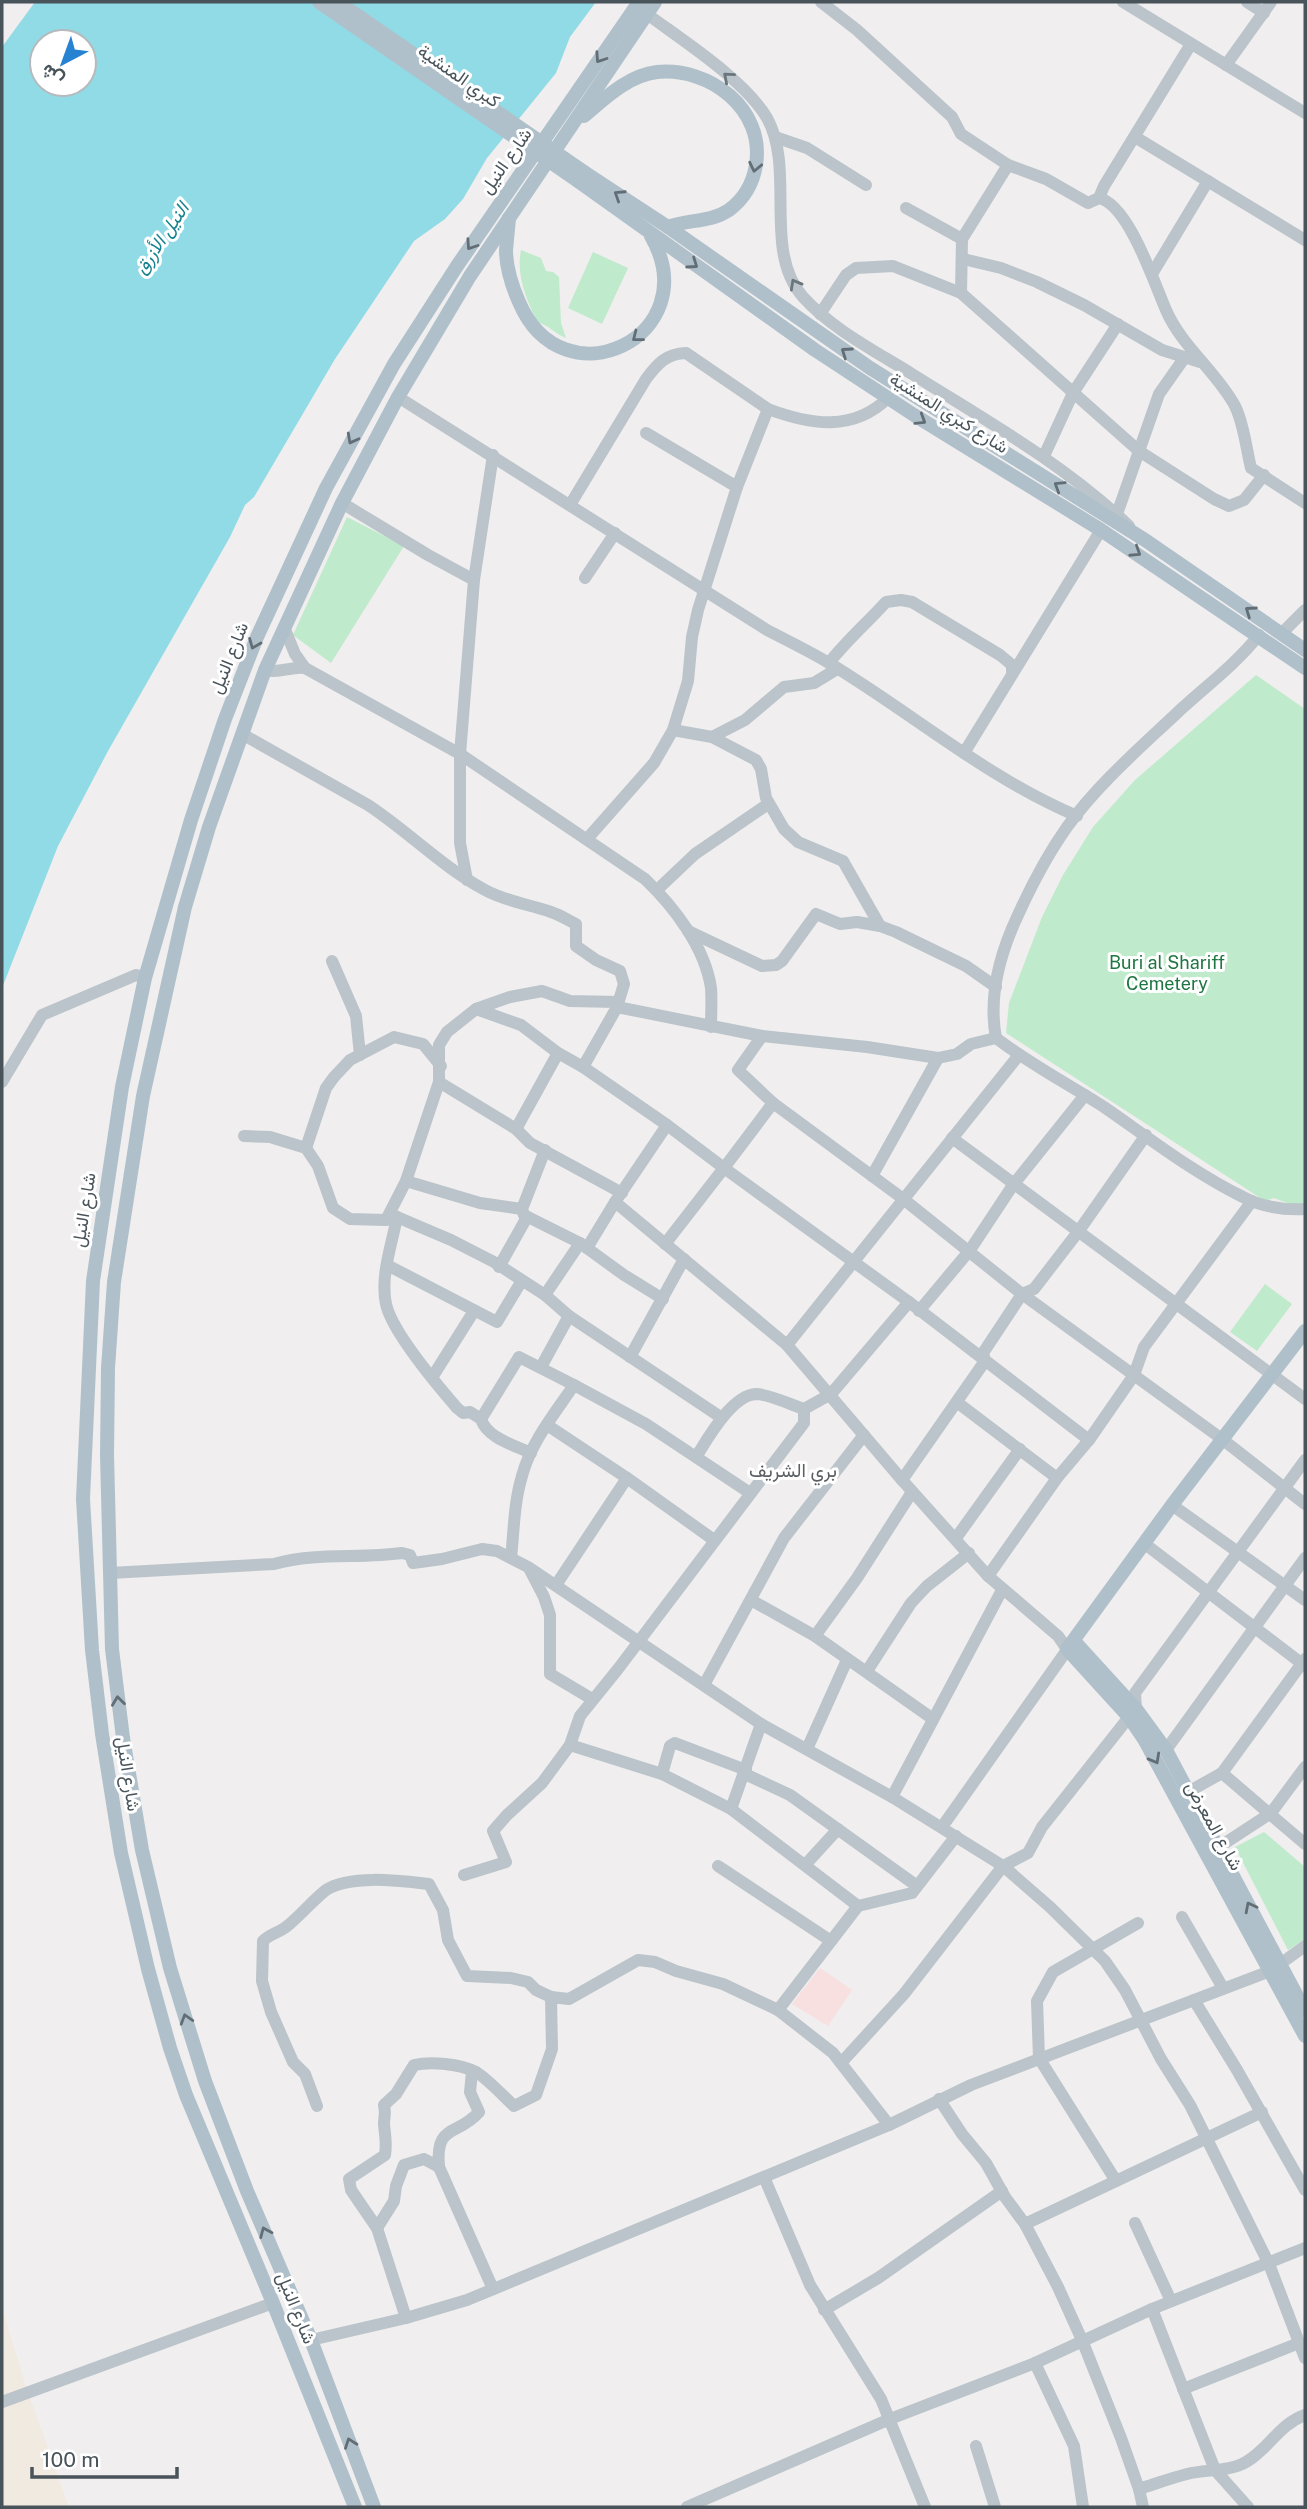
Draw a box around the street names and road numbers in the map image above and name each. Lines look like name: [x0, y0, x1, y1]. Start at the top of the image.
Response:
street label: كبري المنشية: [411, 40, 504, 116]
street label: شارع النيل: [475, 124, 537, 199]
street label: شارع كبري المنشية: [884, 368, 1012, 462]
street label: شارع النيل: [205, 619, 254, 697]
street label: شارع النيل: [67, 1171, 102, 1249]
street label: شارع النيل: [110, 1735, 145, 1813]
street label: شارع المعرض: [1180, 1778, 1248, 1875]
street label: شارع النيل: [271, 2269, 320, 2347]

